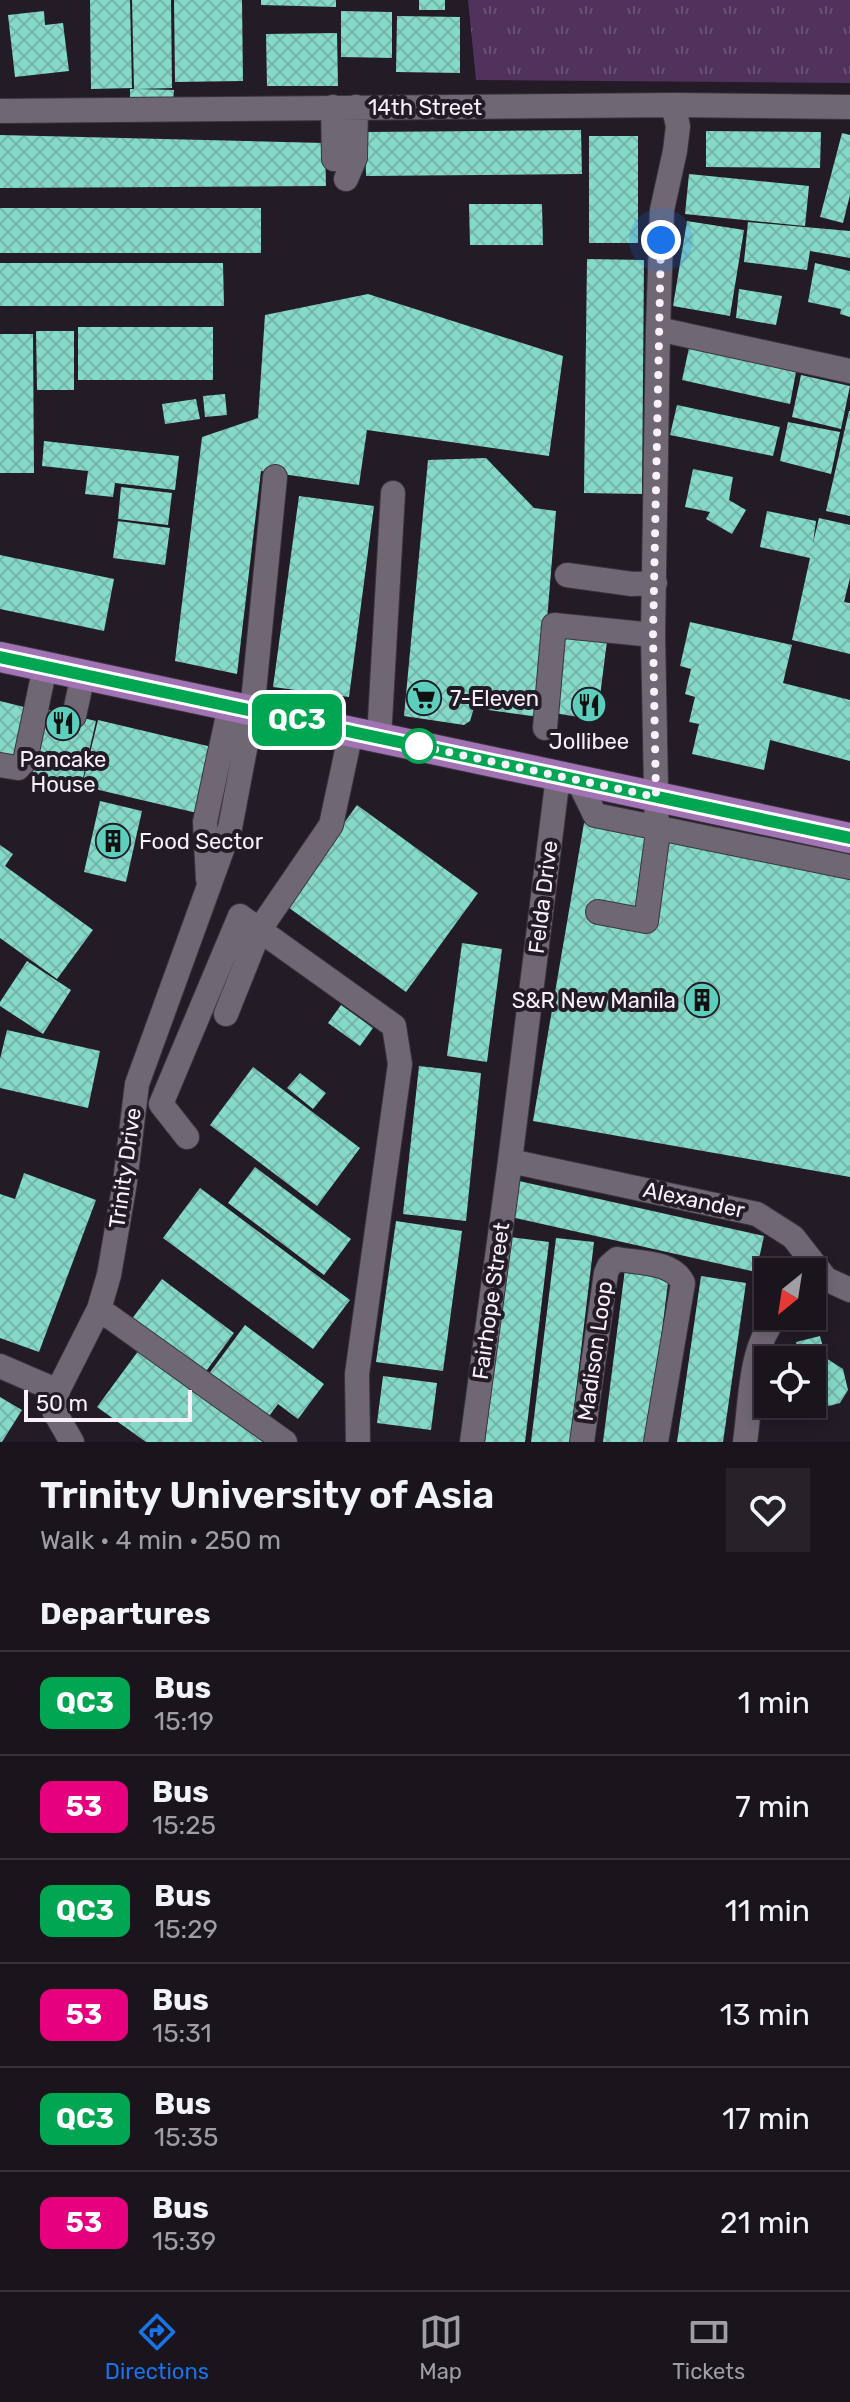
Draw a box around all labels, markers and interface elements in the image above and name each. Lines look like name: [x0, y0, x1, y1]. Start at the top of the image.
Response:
street label: 14th Street: [368, 94, 482, 121]
your location: [641, 220, 681, 260]
supermarket icon: 7-Eleven: [405, 679, 443, 717]
place label: 7-Eleven: [450, 685, 539, 712]
restaurant icon: Jollibee: [570, 686, 608, 724]
line badge: QC3: [251, 694, 343, 746]
text: QC3: [268, 703, 326, 736]
restaurant icon: Pancake House: [44, 704, 82, 742]
place label: Jollibee: [549, 728, 629, 755]
unlabelled marker: [402, 729, 436, 763]
place label: Pancake House: [20, 746, 106, 798]
building icon: Food Sector: [94, 822, 132, 860]
place label: Food Sector: [139, 828, 264, 855]
street label: Felda Drive: [523, 839, 563, 955]
building icon: S&R New Manila: [683, 981, 721, 1019]
place label: S&R New Manila: [512, 987, 676, 1014]
street label: Trinity Drive: [103, 1106, 147, 1230]
street label: Alexander: [641, 1176, 748, 1224]
street label: Fairhope Street: [467, 1220, 515, 1381]
north arrow: [754, 1258, 826, 1330]
map controls: [754, 1258, 826, 1418]
street label: Madison Loop: [572, 1279, 618, 1423]
button: locate: [754, 1346, 826, 1418]
scale bar: [24, 1386, 192, 1422]
text: 50 m: [36, 1390, 88, 1417]
button: heart: [726, 1468, 810, 1552]
text: Trinity University of Asia: [40, 1472, 494, 1518]
text: Walk · 4 min · 250 m: [40, 1525, 281, 1556]
text: Departures: [40, 1596, 211, 1632]
text: Bus: [154, 1670, 211, 1706]
text: 1 min: [738, 1685, 810, 1721]
text: QC3: [56, 1686, 114, 1719]
text: 15:19: [154, 1706, 214, 1737]
text: Bus: [152, 1774, 209, 1810]
text: 7 min: [735, 1789, 810, 1825]
text: 53: [66, 1790, 102, 1823]
text: 15:25: [152, 1810, 216, 1841]
text: Bus: [154, 1878, 211, 1914]
text: 11 min: [725, 1893, 810, 1929]
text: QC3: [56, 1894, 114, 1927]
text: 15:29: [154, 1914, 218, 1945]
text: Bus: [152, 1982, 209, 2018]
text: 13 min: [720, 1997, 810, 2033]
text: 53: [66, 1998, 102, 2031]
text: 15:31: [152, 2018, 212, 2049]
text: Bus: [154, 2086, 211, 2122]
text: 17 min: [722, 2101, 810, 2137]
text: QC3: [56, 2102, 114, 2135]
text: 15:35: [154, 2122, 218, 2153]
text: Bus: [152, 2190, 209, 2226]
text: 21 min: [720, 2205, 810, 2241]
text: 53: [66, 2206, 102, 2239]
text: 15:39: [152, 2226, 216, 2257]
tab: Directions: [105, 2310, 209, 2385]
tab: Map: [419, 2310, 463, 2385]
tab: Tickets: [672, 2310, 745, 2385]

